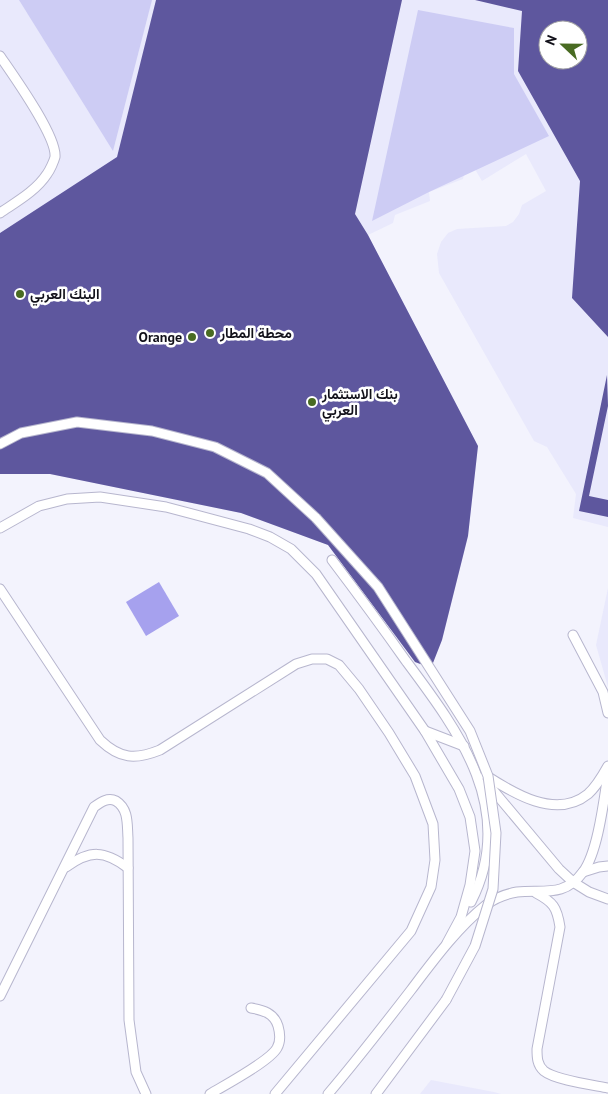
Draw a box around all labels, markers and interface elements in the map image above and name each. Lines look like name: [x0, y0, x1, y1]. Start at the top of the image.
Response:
north arrow: [538, 20, 588, 70]
text: N: [541, 32, 561, 48]
place label: البنك العربي: [30, 285, 100, 306]
marker: البنك العربي: [14, 288, 26, 300]
place label: محطة المطار: [219, 324, 292, 342]
marker: محطة المطار: [204, 327, 216, 339]
place label: Orange: [139, 328, 182, 346]
marker: Orange: [186, 331, 198, 343]
place label: بنك الاستثمار العربي: [321, 385, 398, 422]
marker: بنك الاستثمار العربي: [306, 396, 318, 408]

